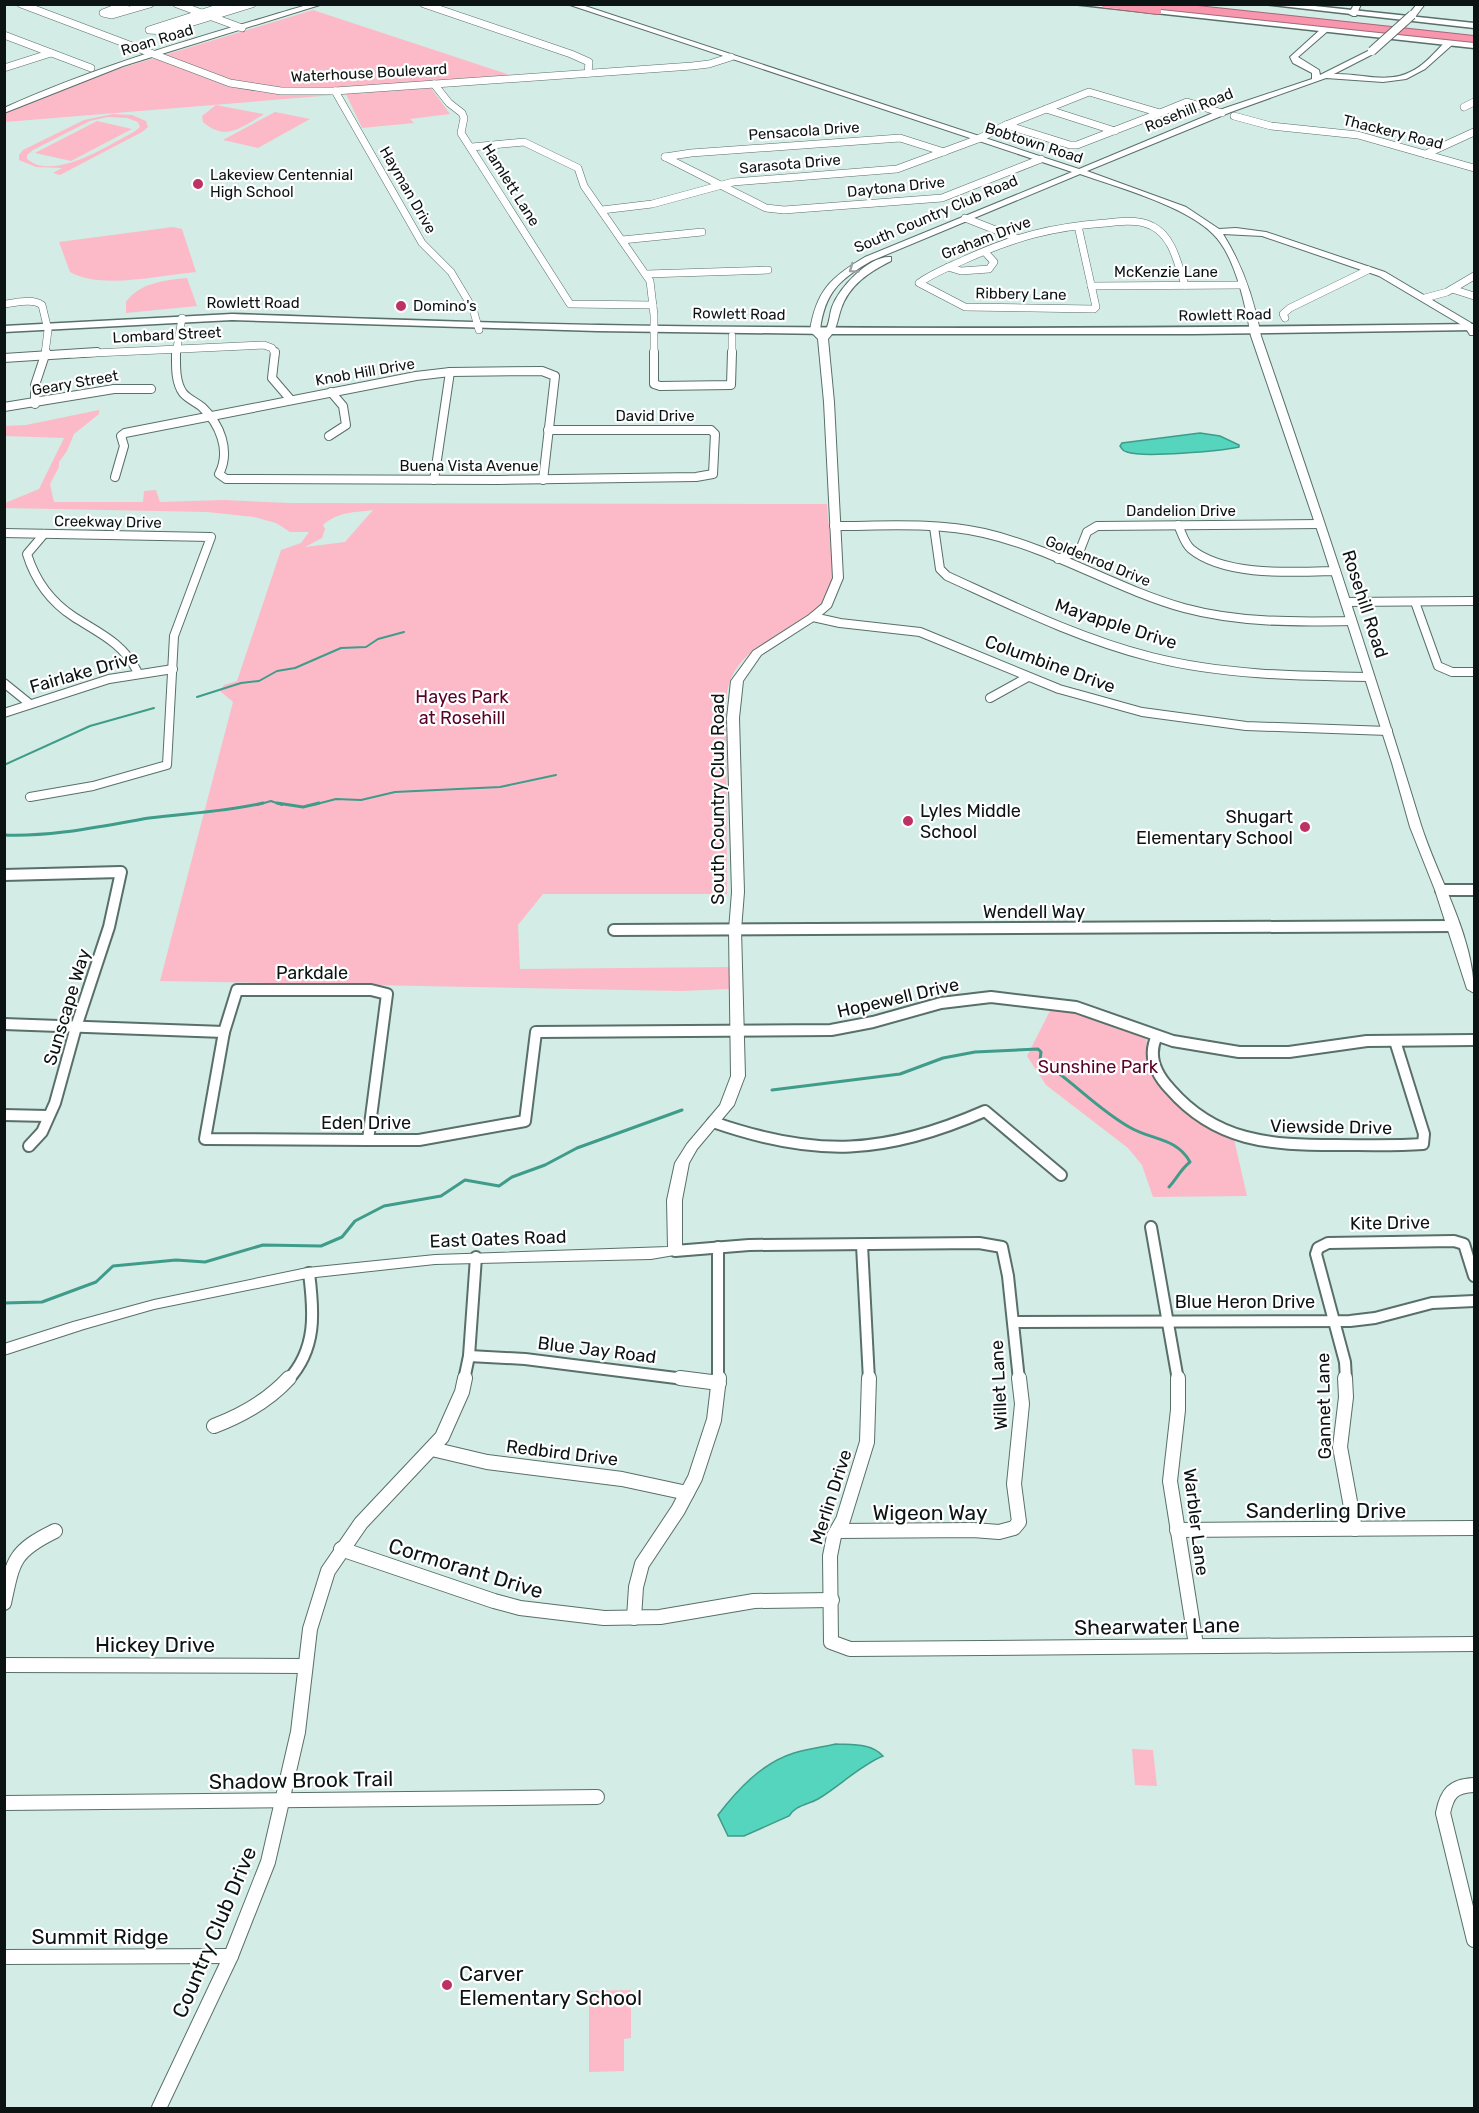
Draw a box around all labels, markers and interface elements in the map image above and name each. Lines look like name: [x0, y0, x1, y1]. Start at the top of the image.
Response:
street label: Roan Road: [119, 20, 195, 60]
street label: Waterhouse Boulevard: [290, 60, 448, 86]
street label: Rosehill Road: [1142, 84, 1236, 136]
street label: Thackery Road: [1341, 111, 1445, 153]
street label: Pensacola Drive: [748, 118, 860, 144]
street label: Bobtown Road: [983, 119, 1085, 167]
street label: Hamlett Lane: [478, 140, 544, 230]
street label: Hayman Drive: [376, 143, 440, 237]
street label: Sarasota Drive: [739, 151, 841, 177]
place label: Lakeview Centennial High School: [210, 166, 353, 201]
street label: South Country Club Road: [851, 171, 1021, 257]
street label: Daytona Drive: [846, 173, 946, 201]
marker: Lakeview Centennial High School: [191, 177, 205, 191]
street label: Graham Drive: [939, 213, 1033, 263]
one-way arrow: [848, 261, 859, 272]
street label: McKenzie Lane: [1114, 263, 1218, 281]
street label: Ribbery Lane: [975, 284, 1067, 304]
street label: Rowlett Road: [206, 294, 300, 312]
place label: Domino's: [413, 297, 477, 315]
marker: Domino's: [394, 299, 408, 313]
street label: Rowlett Road: [692, 304, 786, 324]
street label: Rowlett Road: [1178, 305, 1272, 325]
street label: Lombard Street: [112, 323, 222, 347]
street label: Knob Hill Drive: [314, 354, 416, 390]
street label: Geary Street: [30, 367, 120, 399]
street label: David Drive: [615, 407, 695, 425]
street label: Buena Vista Avenue: [399, 457, 539, 475]
street label: Dandelion Drive: [1126, 502, 1236, 520]
street label: Creekway Drive: [54, 512, 162, 532]
street label: Goldenrod Drive: [1043, 532, 1153, 590]
street label: Rosehill Road: [1337, 547, 1393, 661]
street label: Mayapple Drive: [1052, 594, 1180, 654]
street label: Columbine Drive: [982, 630, 1118, 698]
street label: Fairlake Drive: [27, 646, 141, 698]
park label: Hayes Park at Rosehill: [415, 686, 509, 729]
street label: South Country Club Road: [707, 693, 729, 905]
place label: Lyles Middle School: [920, 800, 1021, 843]
place label: Shugart Elementary School: [1136, 806, 1293, 849]
marker: Lyles Middle School: [901, 814, 915, 828]
marker: Shugart Elementary School: [1298, 820, 1312, 834]
street label: Wendell Way: [983, 901, 1085, 923]
street label: Sunscape Way: [39, 946, 95, 1068]
street label: Parkdale: [276, 962, 348, 984]
street label: Hopewell Drive: [835, 973, 961, 1023]
park label: Sunshine Park: [1038, 1056, 1159, 1078]
street label: Eden Drive: [321, 1112, 411, 1134]
street label: Viewside Drive: [1270, 1115, 1392, 1139]
street label: Kite Drive: [1350, 1211, 1430, 1235]
street label: East Oates Road: [429, 1226, 567, 1252]
street label: Blue Heron Drive: [1175, 1291, 1315, 1313]
street label: Blue Jay Road: [536, 1332, 658, 1368]
street label: Willet Lane: [986, 1339, 1012, 1431]
street label: Gannet Lane: [1312, 1353, 1336, 1459]
street label: Redbird Drive: [505, 1435, 619, 1471]
street label: Merlin Drive: [805, 1447, 857, 1547]
street label: Warbler Lane: [1179, 1467, 1213, 1577]
street label: Sanderling Drive: [1246, 1498, 1406, 1523]
street label: Wigeon Way: [872, 1500, 988, 1525]
street label: Cormorant Drive: [386, 1533, 546, 1603]
street label: Shearwater Lane: [1074, 1612, 1240, 1640]
street label: Hickey Drive: [95, 1632, 215, 1657]
street label: Shadow Brook Trail: [209, 1766, 393, 1794]
street label: Country Club Drive: [167, 1843, 261, 2021]
street label: Summit Ridge: [31, 1924, 169, 1949]
place label: Carver Elementary School: [459, 1961, 642, 2010]
marker: Carver Elementary School: [440, 1978, 454, 1992]

